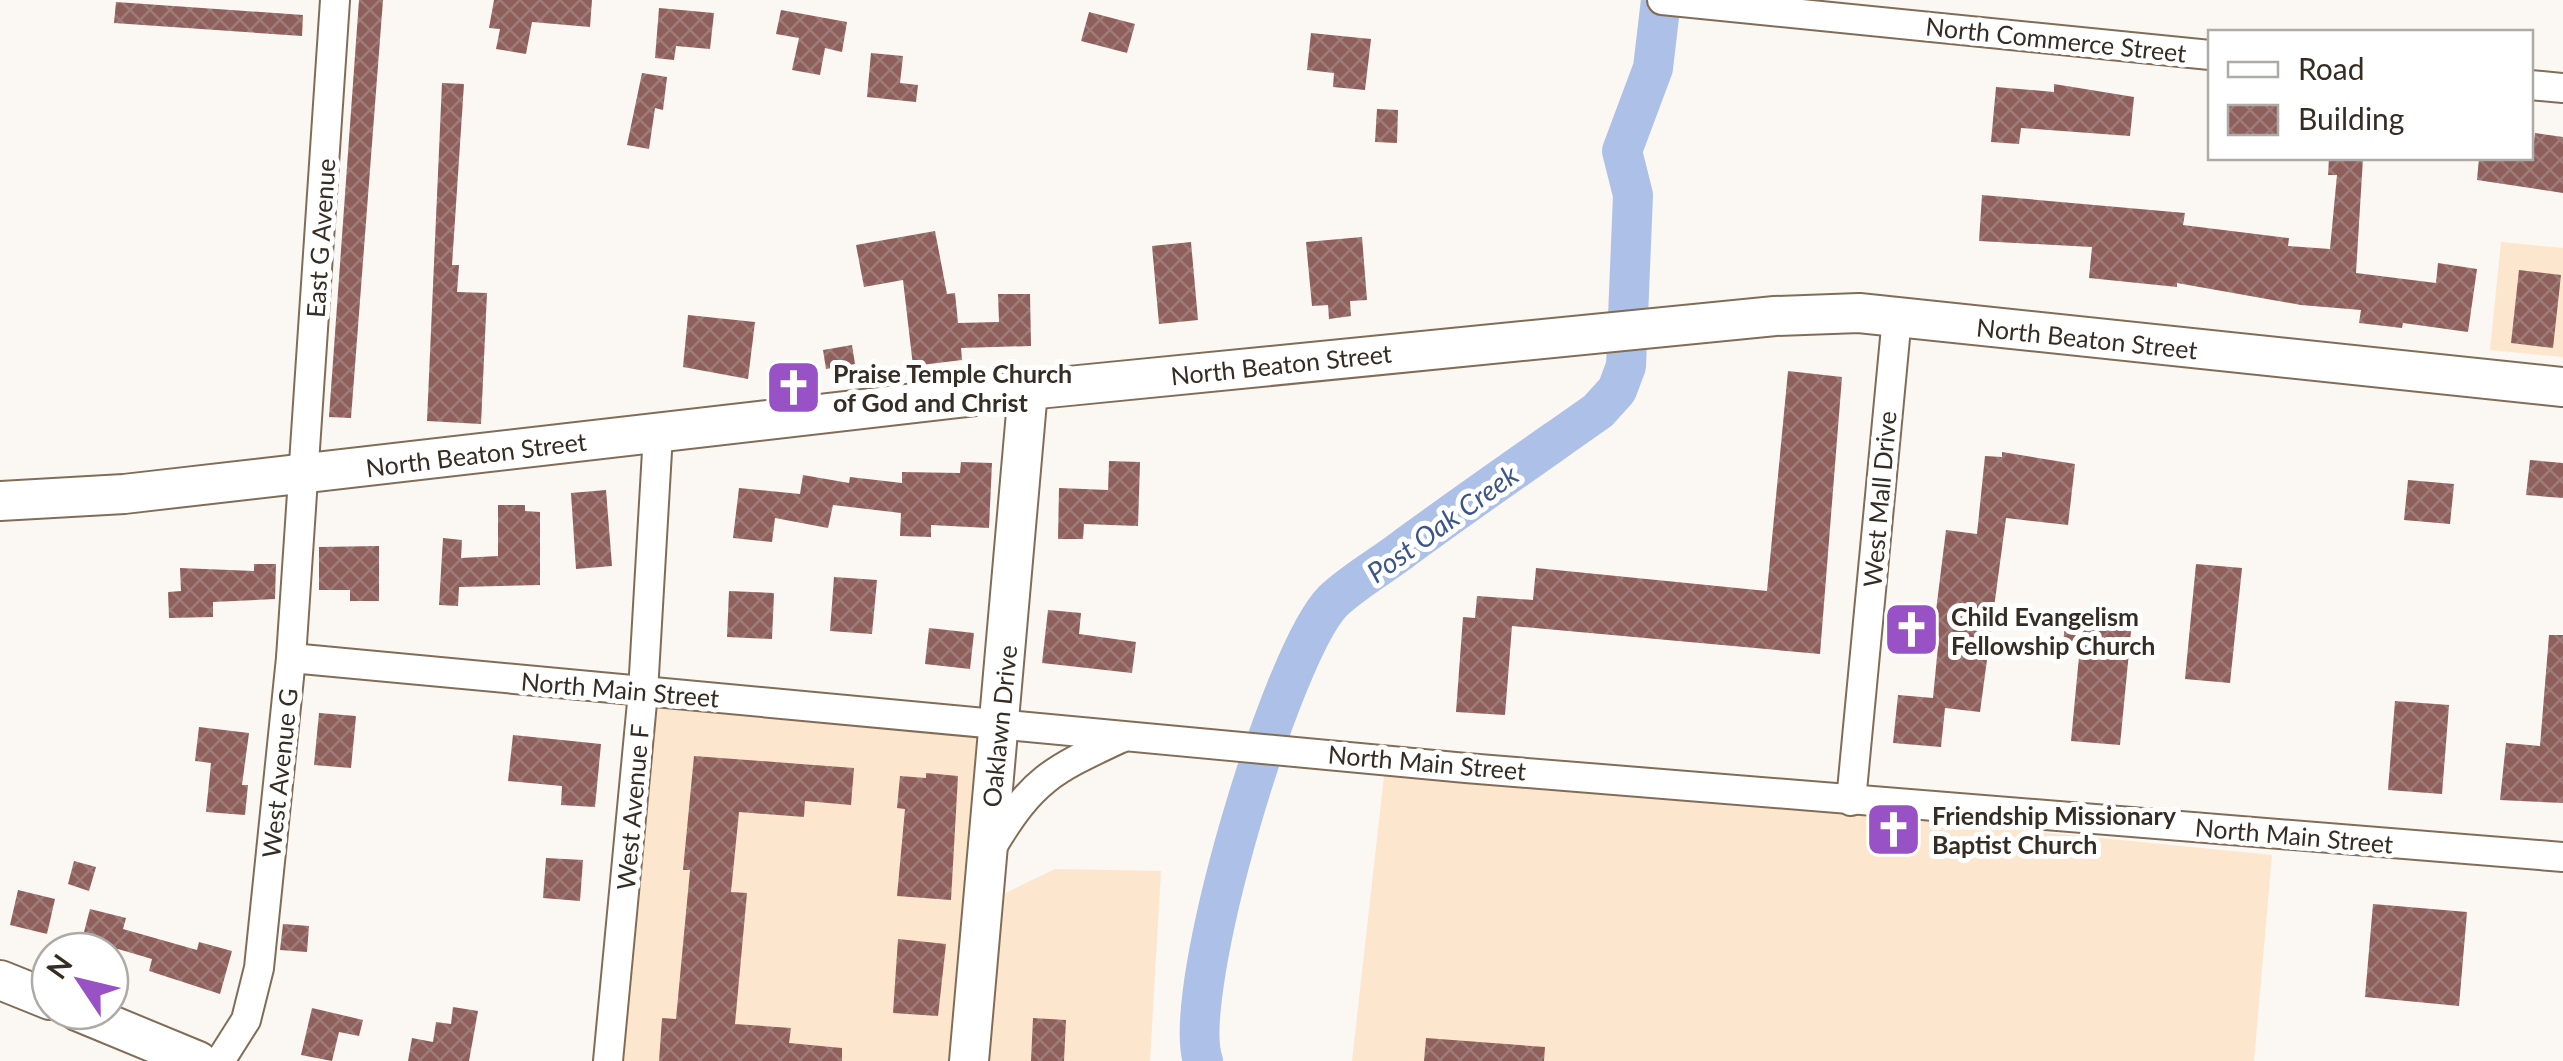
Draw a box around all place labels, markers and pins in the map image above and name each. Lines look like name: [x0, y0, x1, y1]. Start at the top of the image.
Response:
church icon: Praise Temple Church of God and Christ: [764, 357, 824, 417]
place label: Praise Temple Church of God and Christ: [833, 358, 1072, 417]
church icon: Child Evangelism Fellowship Church: [1882, 600, 1942, 660]
place label: Child Evangelism Fellowship Church: [1951, 601, 2155, 660]
church icon: Friendship Missionary Baptist Church: [1863, 799, 1923, 859]
place label: Friendship Missionary Baptist Church: [1932, 800, 2177, 859]

